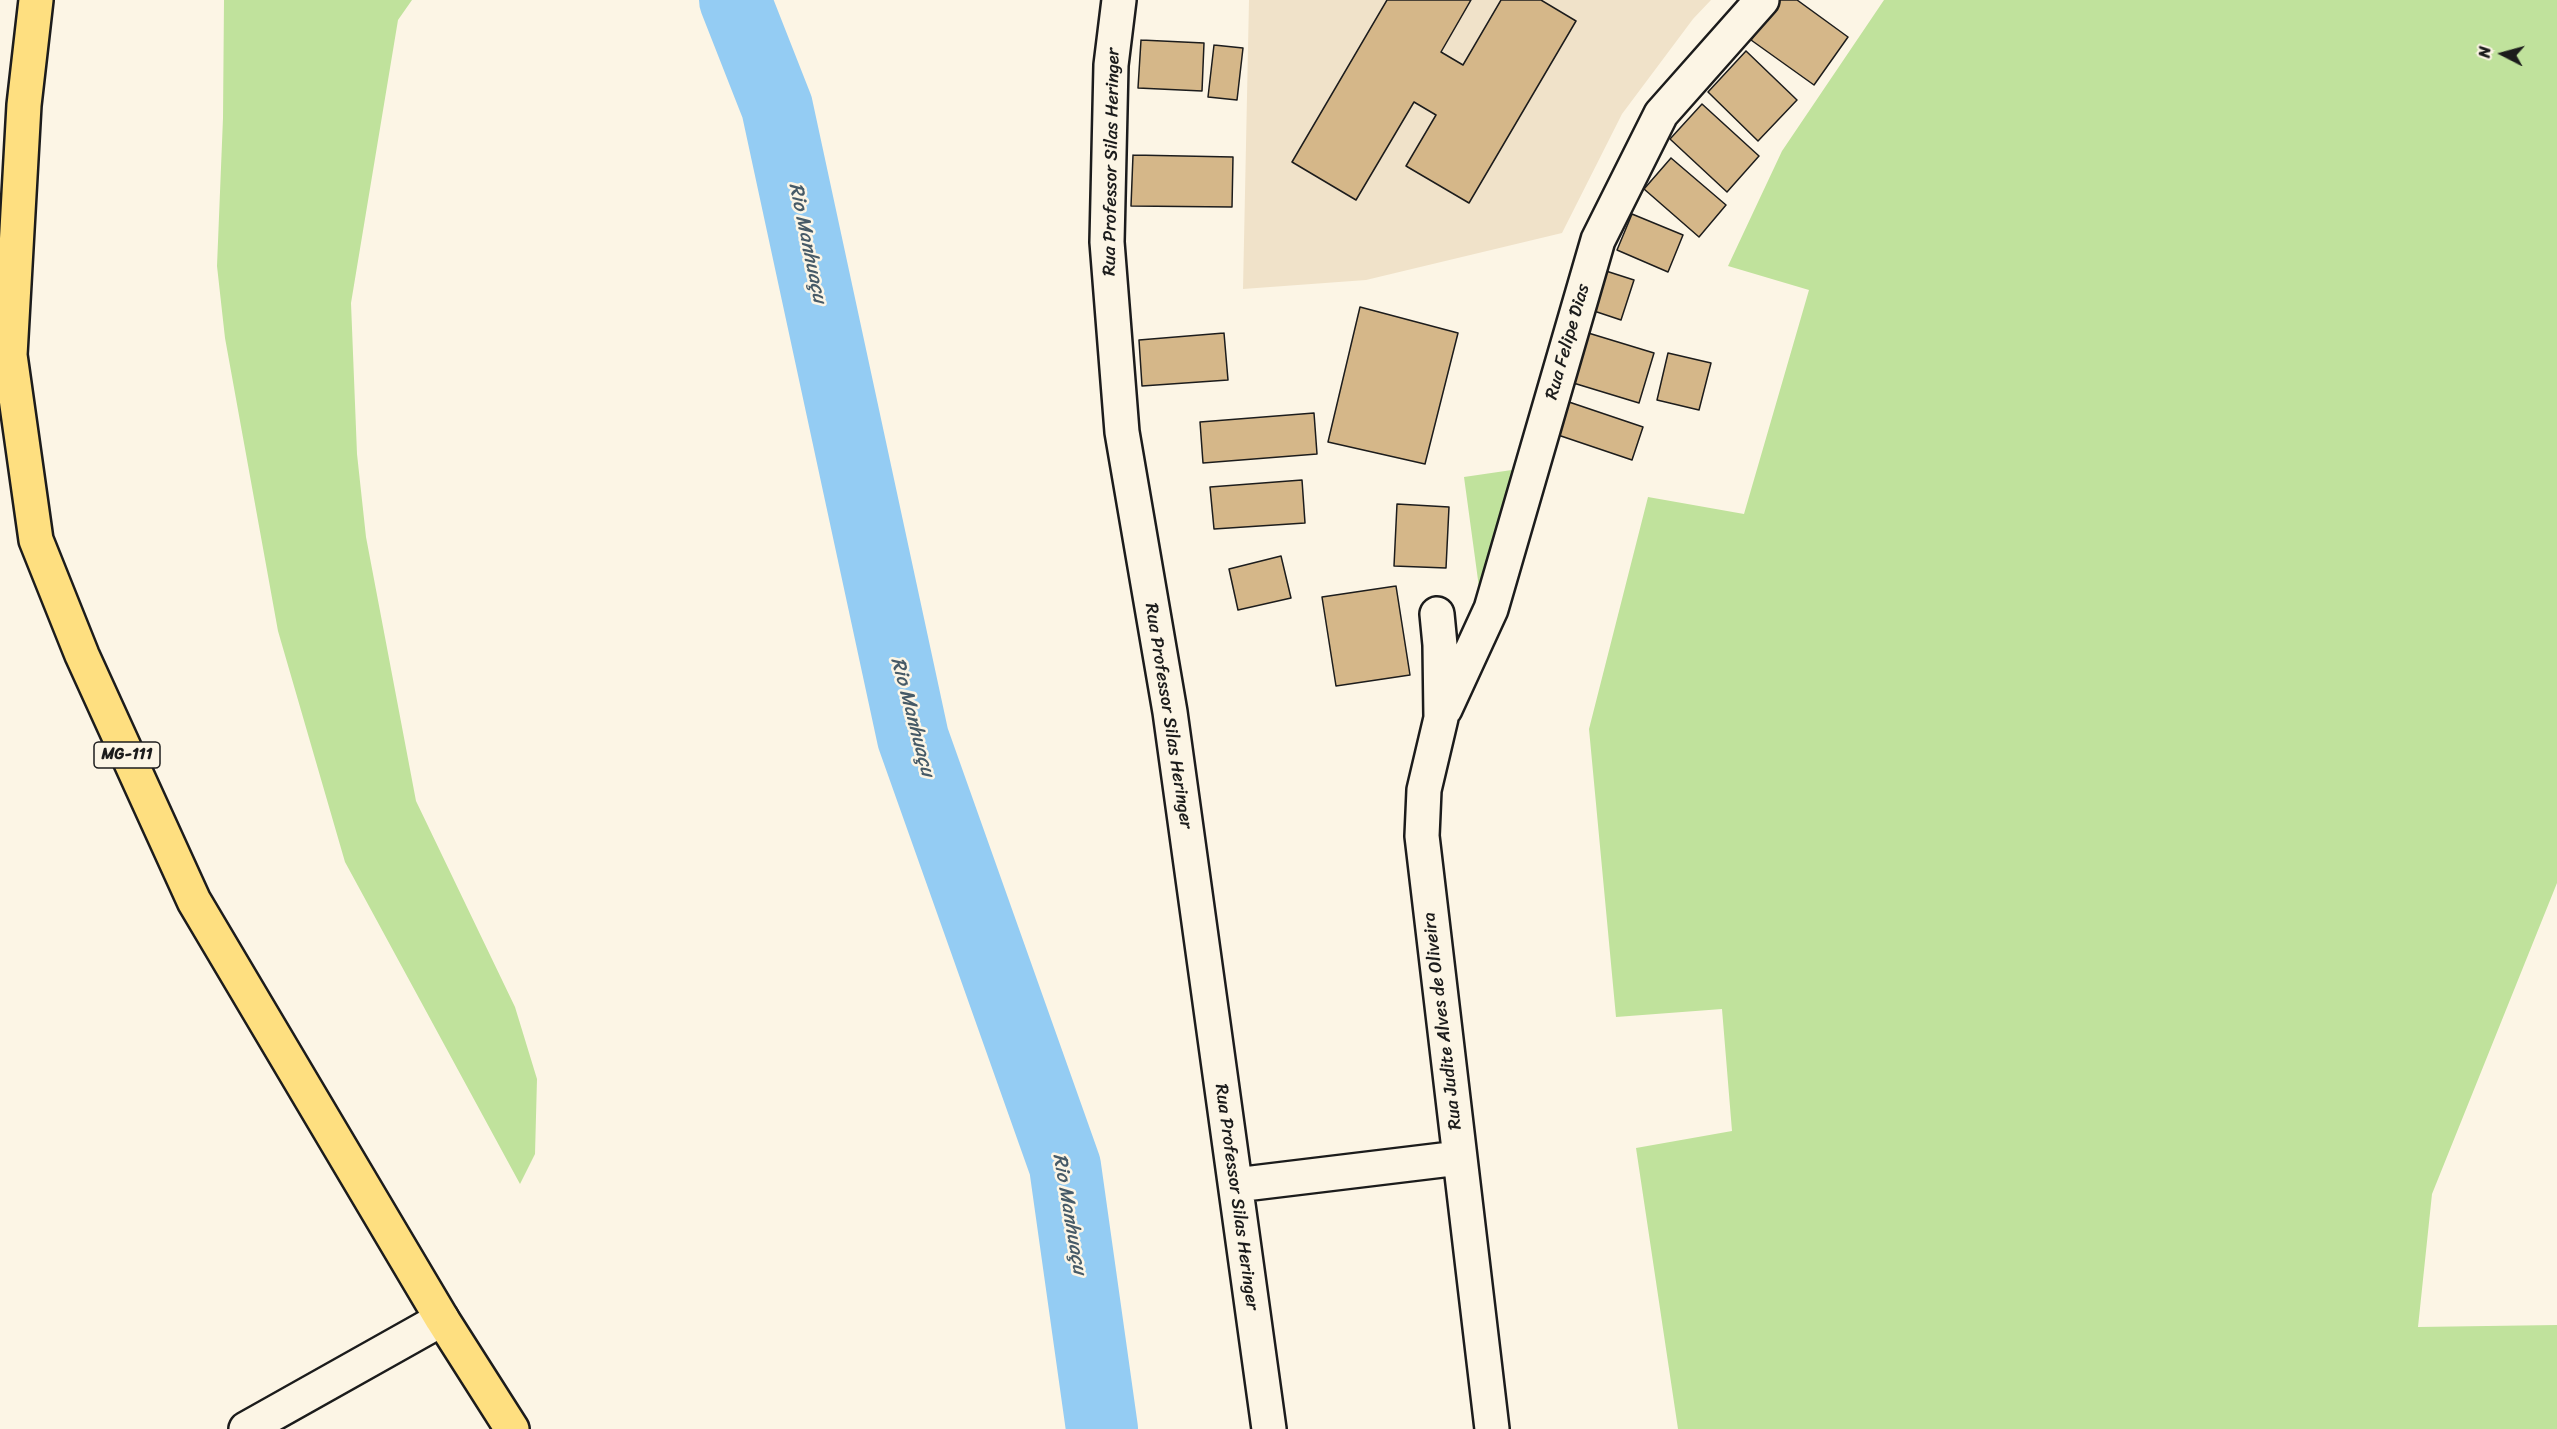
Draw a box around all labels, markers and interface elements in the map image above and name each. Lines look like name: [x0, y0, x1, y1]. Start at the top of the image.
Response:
north arrow: [2473, 24, 2533, 84]
text: N: [2470, 45, 2500, 59]
street label: Rua Professor Silas Heringer: [1099, 48, 1125, 276]
water label: Rio Manhuaçu: [783, 181, 831, 305]
street label: Rua Felipe Dias: [1541, 282, 1595, 402]
street label: Rua Professor Silas Heringer: [1139, 602, 1197, 830]
water label: Rio Manhuaçu: [885, 655, 939, 779]
road number: MG-111: [94, 742, 160, 768]
street label: Rua Judite Alves de Oliveira: [1419, 911, 1467, 1131]
street label: Rua Professor Silas Heringer: [1209, 1083, 1263, 1311]
water label: Rio Manhuaçu: [1047, 1152, 1091, 1276]

